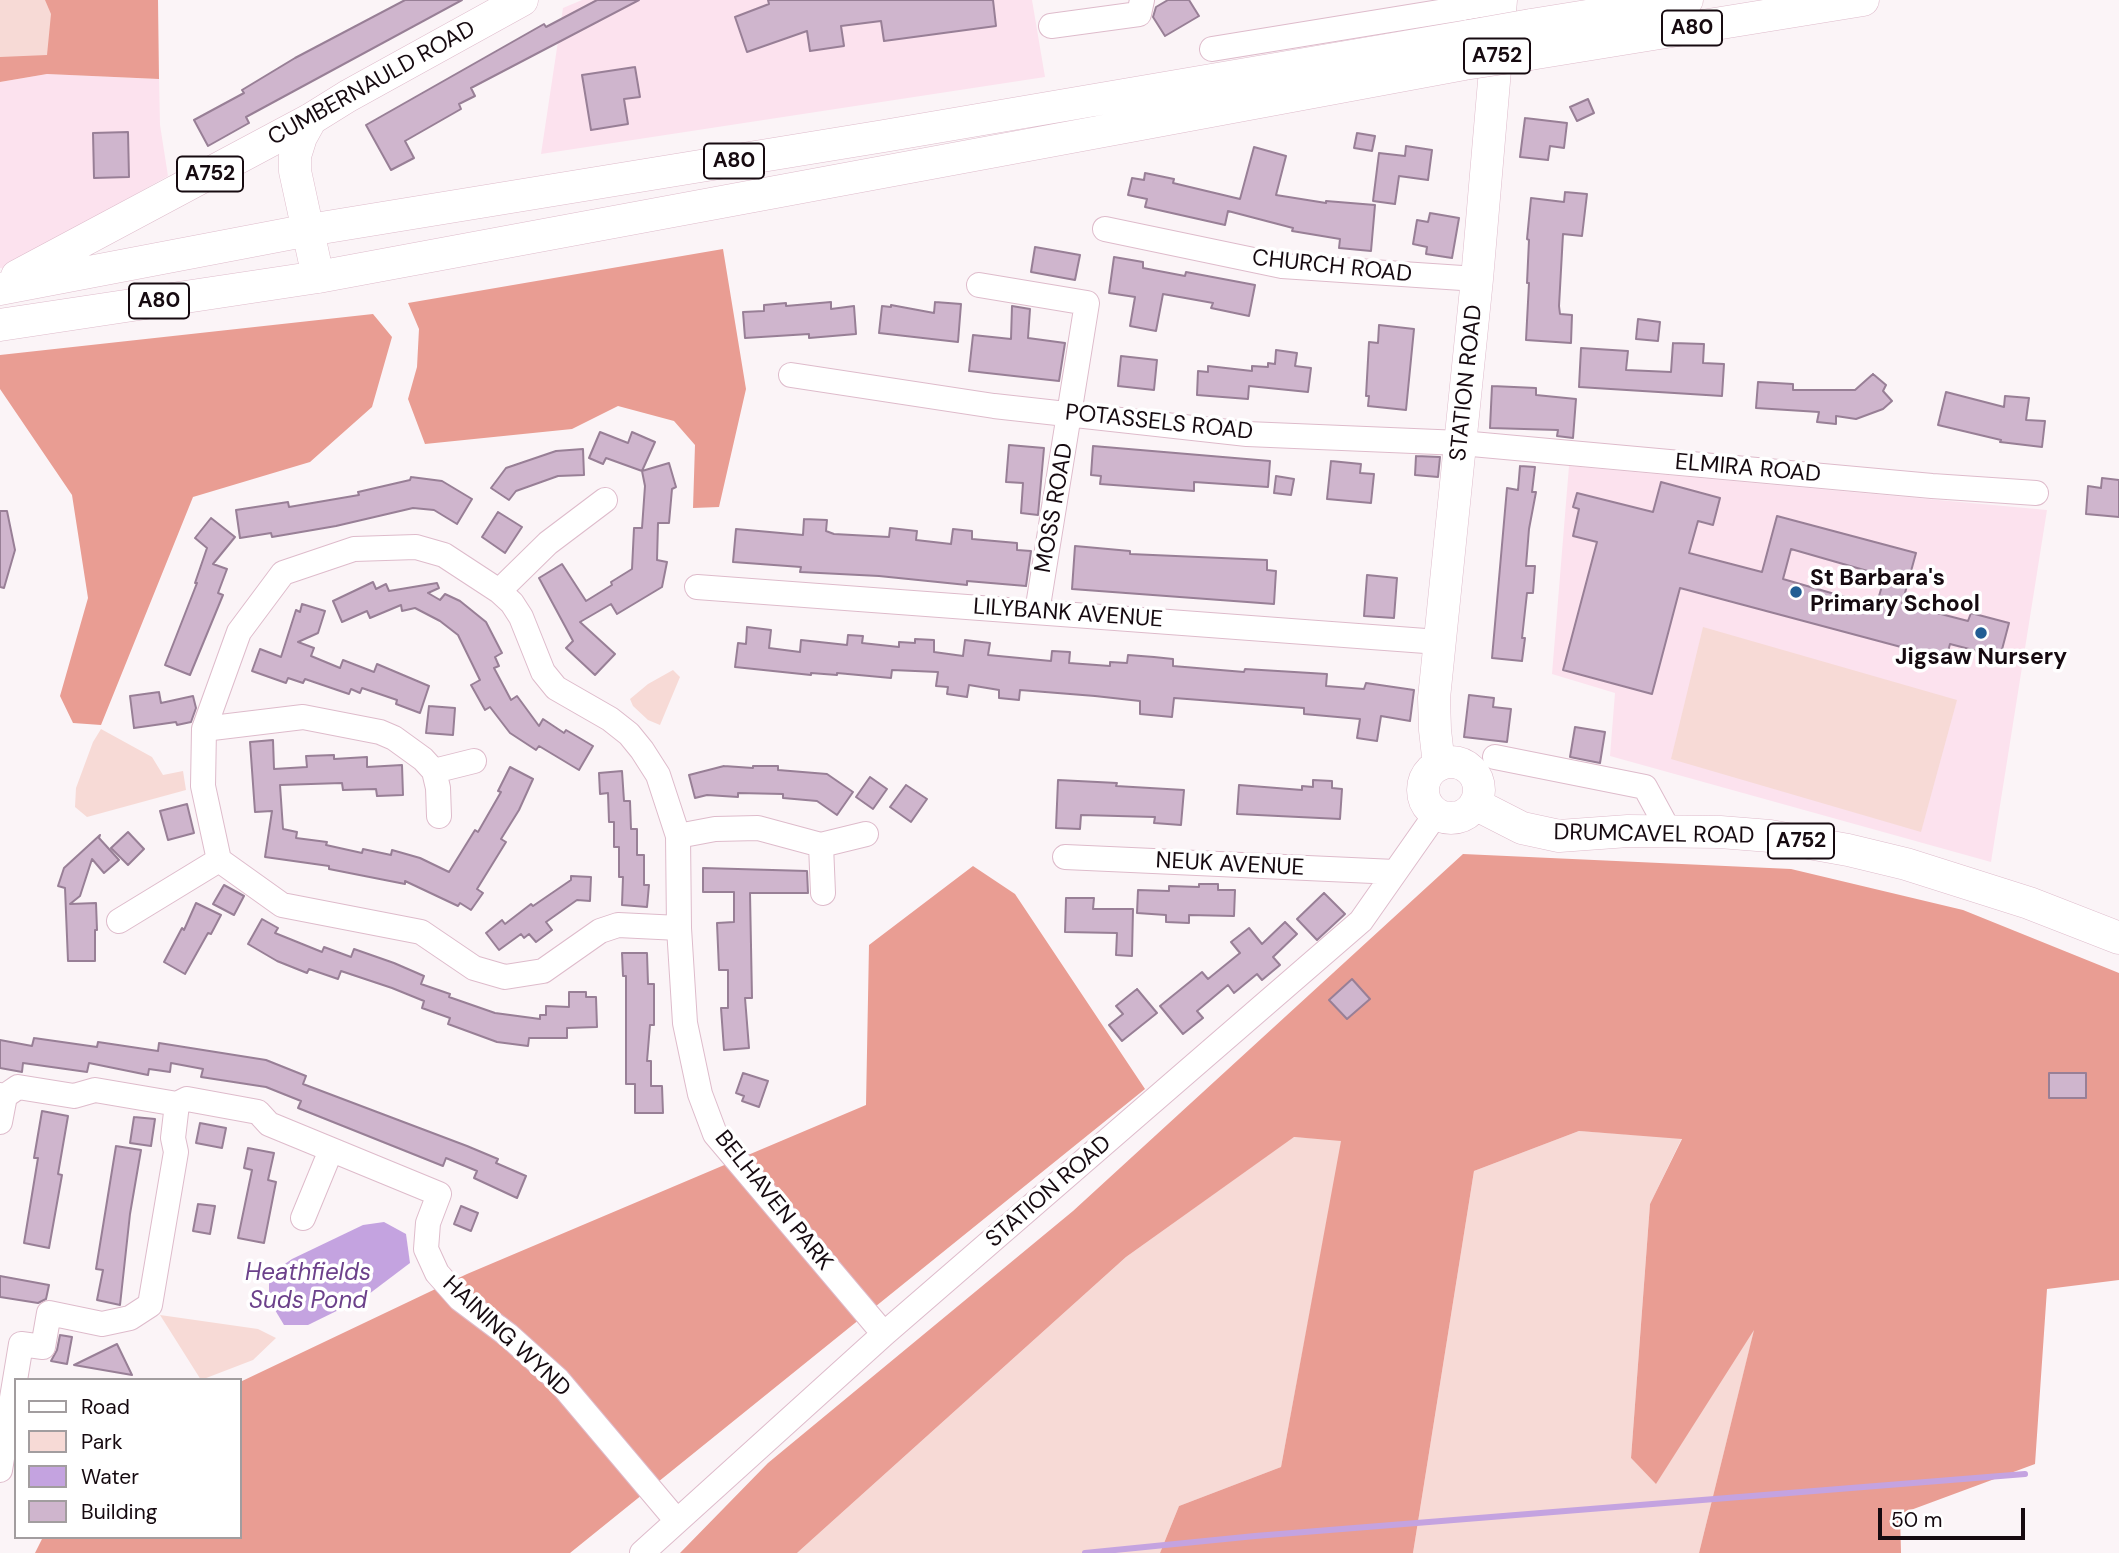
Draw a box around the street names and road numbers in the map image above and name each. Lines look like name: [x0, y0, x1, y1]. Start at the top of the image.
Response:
road number: A80: [1662, 10, 1722, 46]
street label: CUMBERNAULD ROAD: [264, 16, 480, 152]
road number: A752: [1464, 38, 1530, 74]
road number: A80: [704, 144, 764, 178]
road number: A752: [177, 156, 243, 192]
street label: CHURCH ROAD: [1251, 245, 1413, 289]
road number: A80: [129, 284, 189, 318]
street label: STATION ROAD: [1445, 303, 1489, 463]
street label: POTASSELS ROAD: [1064, 399, 1254, 447]
street label: MOSS ROAD: [1030, 441, 1080, 575]
street label: ELMIRA ROAD: [1674, 449, 1822, 489]
street label: LILYBANK AVENUE: [972, 594, 1164, 634]
street label: DRUMCAVEL ROAD: [1553, 819, 1755, 851]
road number: A752: [1768, 824, 1834, 858]
street label: NEUK AVENUE: [1155, 847, 1305, 883]
street label: BELHAVEN PARK: [708, 1126, 838, 1276]
street label: STATION ROAD: [981, 1130, 1117, 1254]
street label: HAINING WYND: [436, 1271, 576, 1403]

